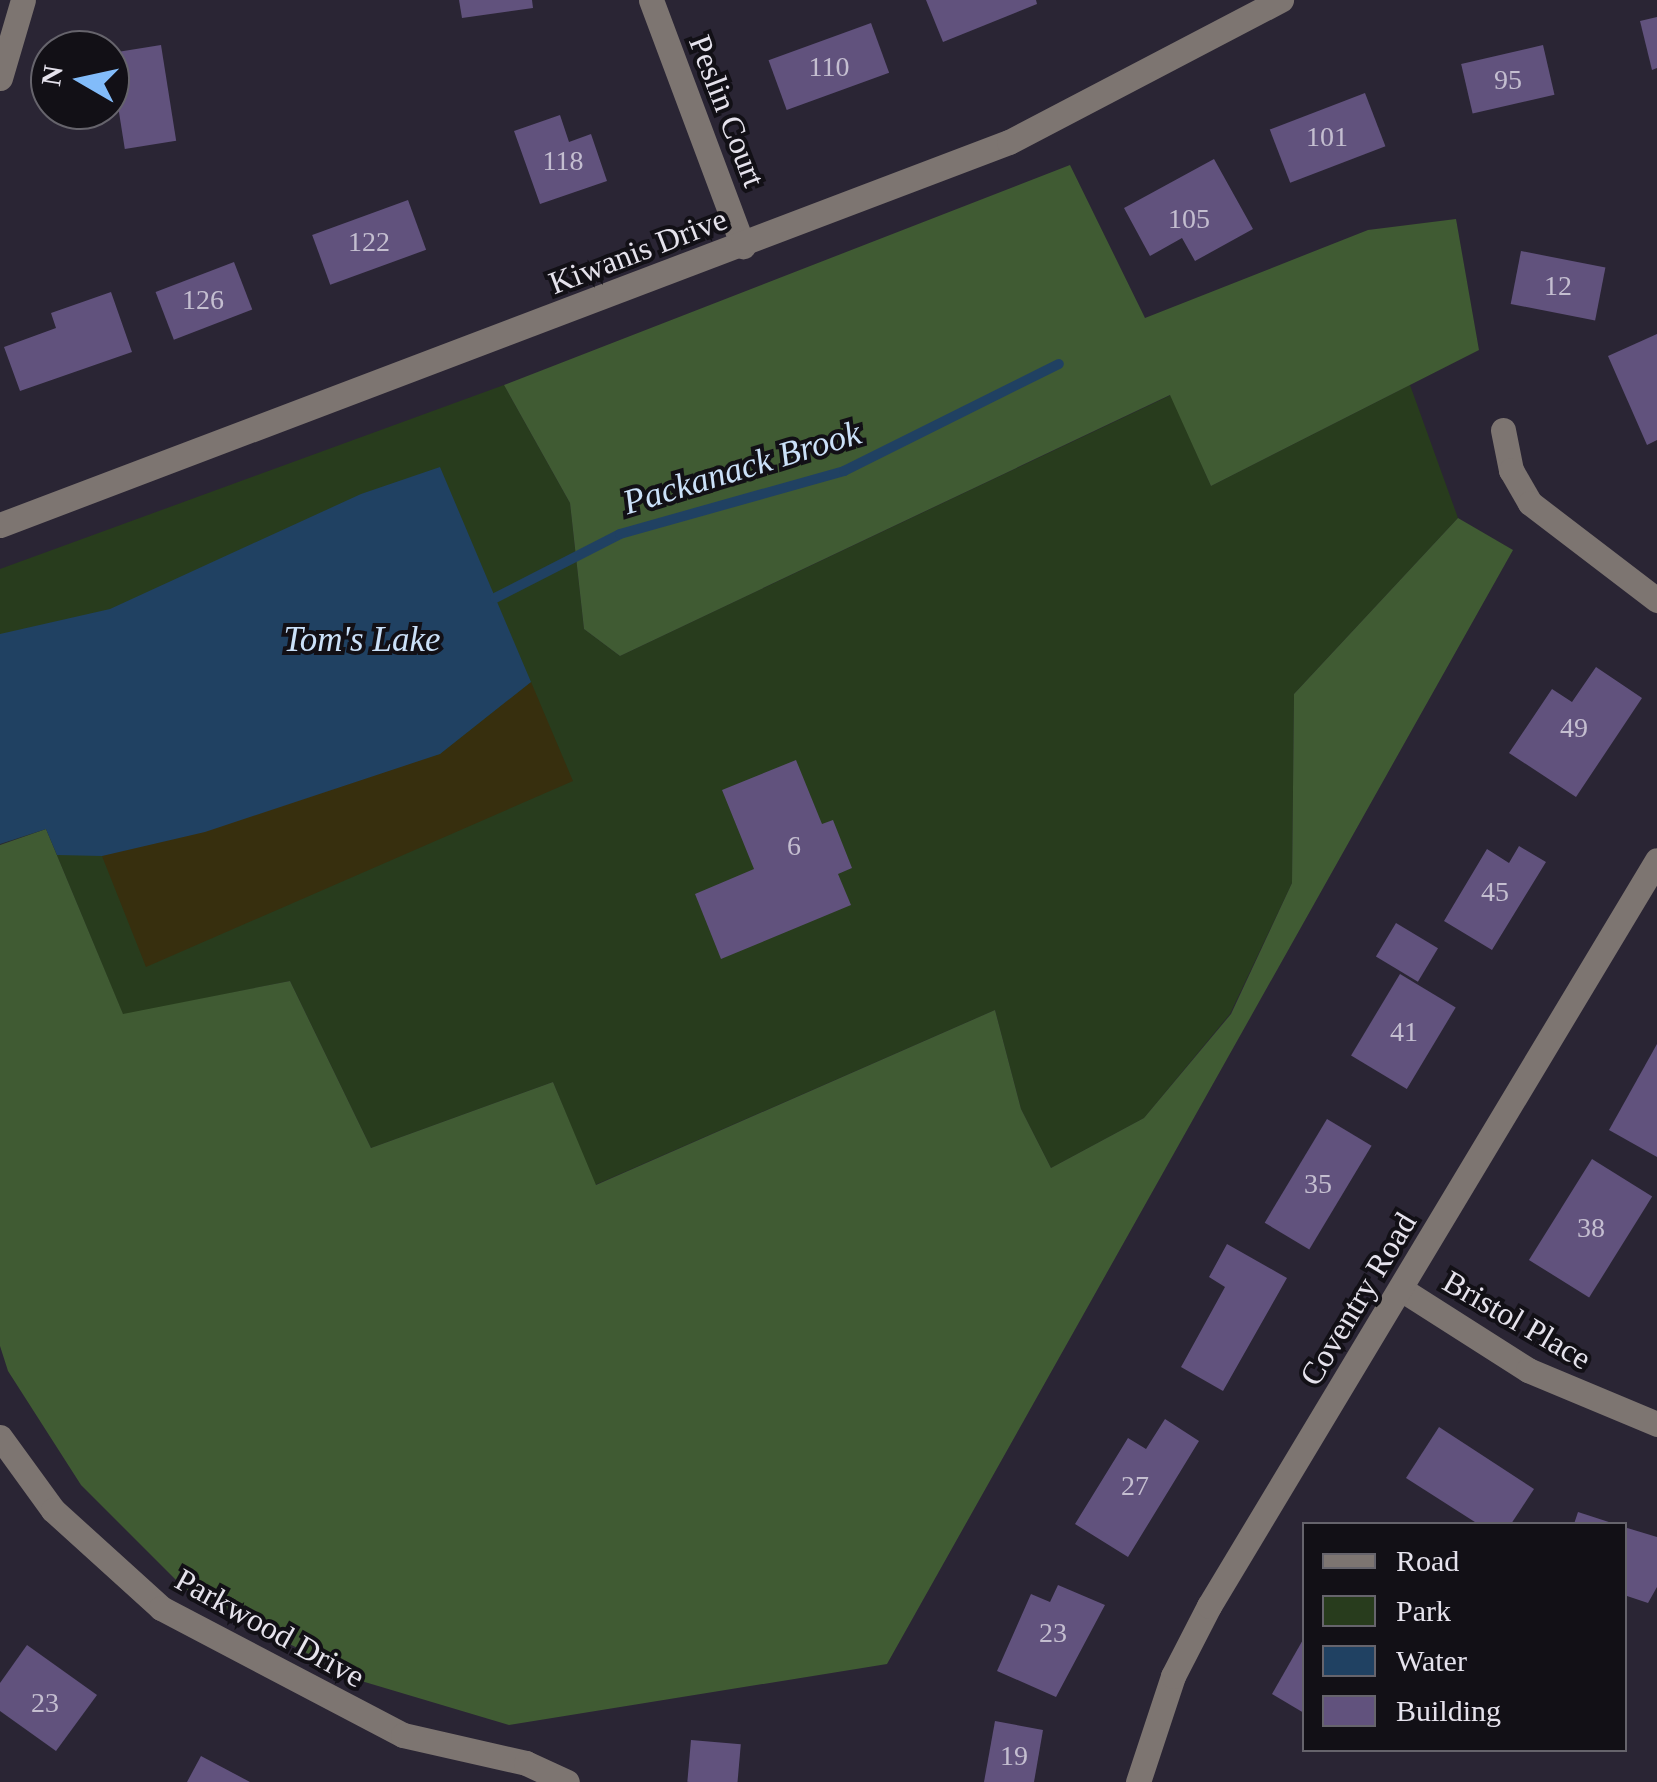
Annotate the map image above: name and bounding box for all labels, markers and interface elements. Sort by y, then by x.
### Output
north arrow [30,30,130,130]
street label: Peslin Court [681,30,773,192]
house number: 110 [809,50,849,84]
text: N [35,63,69,88]
house number: 95 [1494,63,1522,97]
house number: 101 [1306,120,1348,154]
house number: 118 [543,144,583,178]
street label: Kiwanis Drive [544,199,732,303]
house number: 105 [1168,202,1210,236]
house number: 122 [348,225,390,259]
house number: 12 [1544,269,1572,303]
house number: 126 [182,283,224,317]
water label: Packanack Brook [618,412,866,524]
water label: Tom's Lake [284,619,440,661]
house number: 49 [1560,711,1588,745]
house number: 6 [787,829,801,863]
house number: 45 [1481,875,1509,909]
house number: 41 [1390,1015,1418,1049]
house number: 35 [1304,1167,1332,1201]
street label: Coventry Road [1291,1206,1425,1392]
house number: 38 [1577,1211,1605,1245]
street label: Bristol Place [1436,1262,1598,1378]
house number: 27 [1121,1469,1149,1503]
legend [1302,1522,1627,1752]
text: Road [1396,1544,1459,1577]
street label: Parkwood Drive [169,1560,371,1696]
text: Park [1396,1594,1451,1627]
house number: 23 [1039,1616,1067,1650]
text: Water [1396,1644,1467,1677]
house number: 23 [31,1686,59,1720]
text: Building [1396,1694,1501,1727]
house number: 19 [1000,1739,1028,1773]

